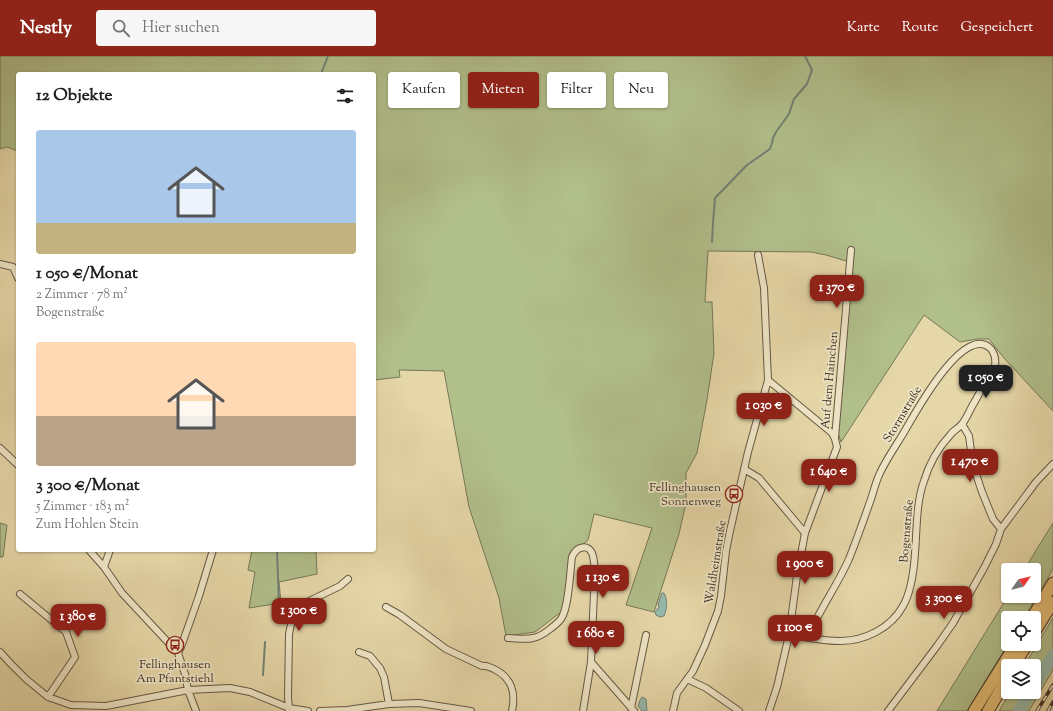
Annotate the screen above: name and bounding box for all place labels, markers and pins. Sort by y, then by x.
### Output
pin: 1 370 € [800,275,874,309]
pin: 1 050 € [949,365,1023,399]
pin: 1 030 € [727,393,801,427]
pin: 1 470 € [933,449,1007,483]
pin: 1 640 € [792,459,866,493]
place label: Fellinghausen Sonnenweg [649,479,721,511]
bus stop icon: Fellinghausen Sonnenweg [724,484,744,504]
pin: 1 900 € [768,551,842,585]
pin: 1 130 € [566,565,640,599]
pin: 3 300 € [907,586,981,620]
pin: 1 300 € [262,598,336,632]
pin: 1 380 € [41,604,115,638]
pin: 1 100 € [758,615,832,649]
pin: 1 680 € [559,621,633,655]
bus stop icon: Fellinghausen Am Pfantstiehl [165,635,185,655]
place label: Fellinghausen Am Pfantstiehl [136,656,214,688]

